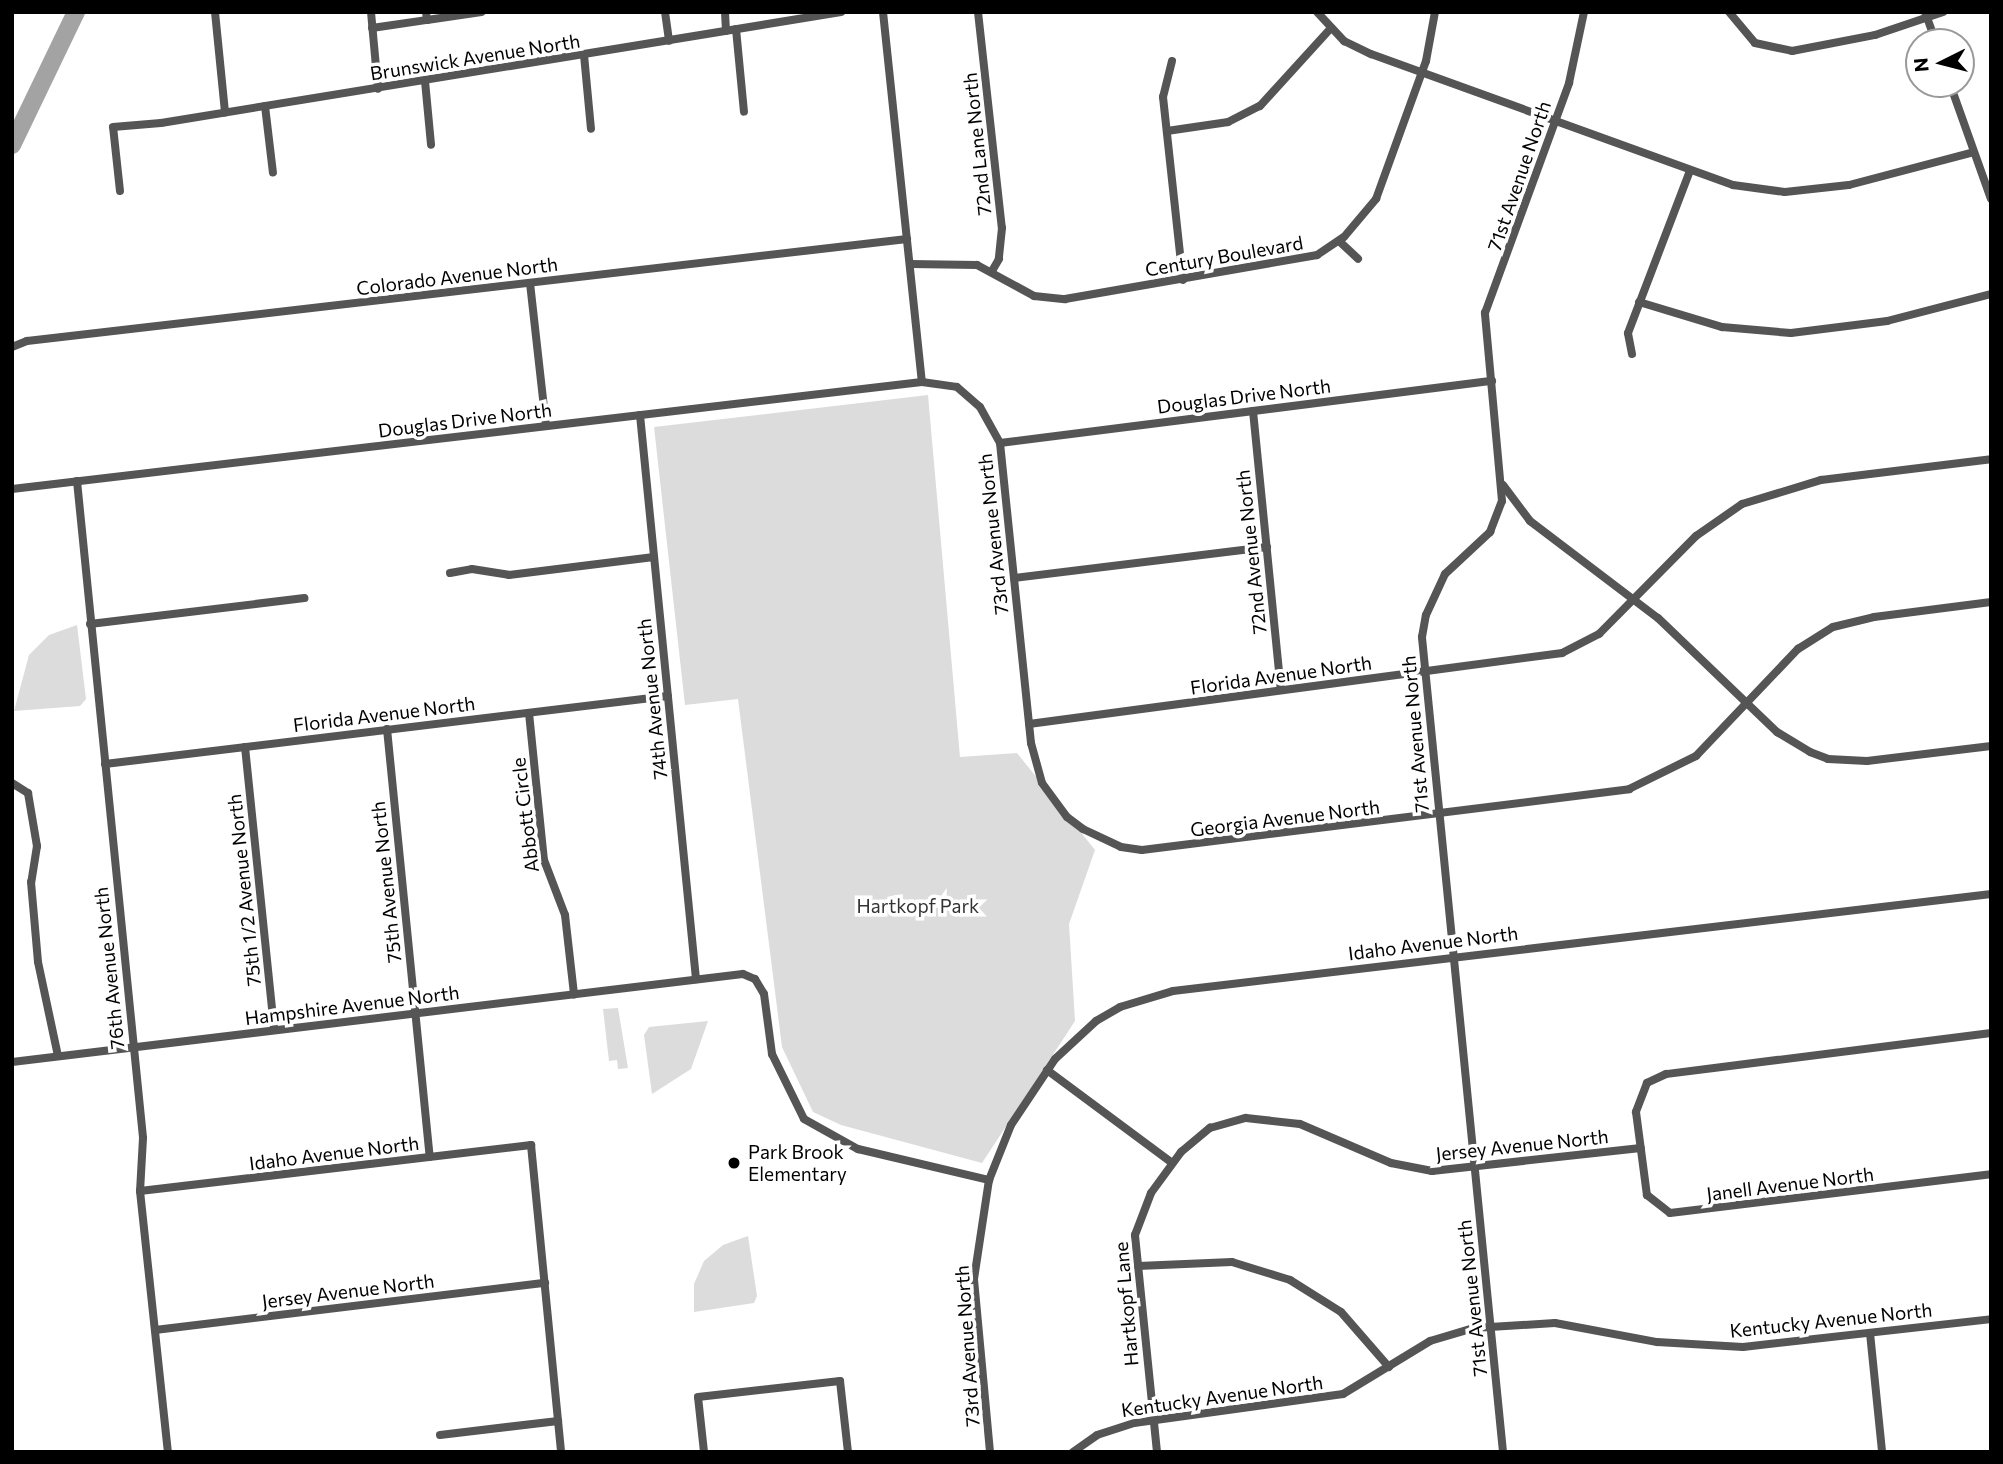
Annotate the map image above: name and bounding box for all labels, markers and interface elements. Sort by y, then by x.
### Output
north arrow [1905,28,1975,98]
street label: Brunswick Avenue North [368,29,582,85]
text: N [1908,57,1933,73]
street label: 72nd Lane North [958,72,996,216]
street label: 71st Avenue North [1483,98,1555,254]
street label: Century Boulevard [1143,231,1305,281]
street label: Colorado Avenue North [355,252,559,300]
street label: Douglas Drive North [1156,374,1332,418]
street label: Douglas Drive North [377,398,553,442]
street label: 73rd Avenue North [973,452,1013,616]
street label: 72nd Avenue North [1231,469,1271,635]
street label: 74th Avenue North [632,617,672,781]
street label: Florida Avenue North [1189,651,1373,699]
street label: 71st Avenue North [1397,655,1433,813]
street label: Florida Avenue North [292,692,476,736]
street label: Abbott Circle [507,756,543,874]
street label: 75th 1/2 Avenue North [223,793,265,987]
street label: Georgia Avenue North [1189,795,1381,841]
street label: 75th Avenue North [366,800,406,964]
street label: 76th Avenue North [89,886,129,1050]
park label: Hartkopf Park [857,895,979,917]
street label: Idaho Avenue North [1347,921,1519,965]
street label: Hampshire Avenue North [243,981,461,1029]
street label: Jersey Avenue North [1434,1125,1610,1165]
street label: Idaho Avenue North [248,1131,420,1175]
place label: Park Brook Elementary [748,1141,847,1185]
marker: Park Brook Elementary [726,1155,742,1171]
street label: Janell Avenue North [1705,1162,1875,1206]
street label: 71st Avenue North [1452,1219,1492,1377]
street label: Hartkopf Lane [1109,1241,1143,1367]
street label: 73rd Avenue North [950,1265,984,1427]
street label: Jersey Avenue North [260,1269,436,1313]
street label: Kentucky Avenue North [1729,1298,1933,1342]
street label: Kentucky Avenue North [1120,1371,1324,1421]

